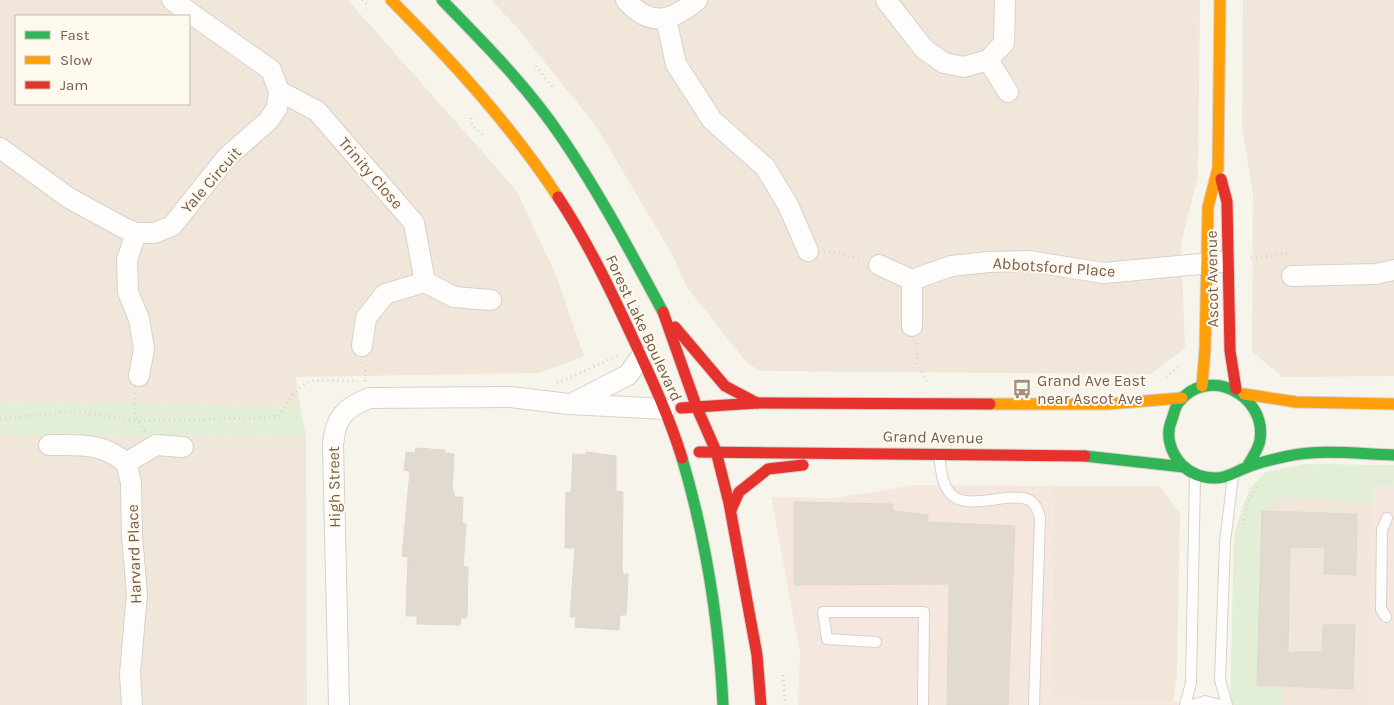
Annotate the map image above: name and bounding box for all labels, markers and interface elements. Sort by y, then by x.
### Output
legend [15,15,190,105]
text: Fast [60,26,90,44]
text: Slow [60,51,92,69]
text: Jam [60,76,88,94]
street label: Trinity Close [335,133,407,213]
street label: Yale Circuit [177,143,245,217]
street label: Ascot Avenue [1202,230,1222,328]
street label: Forest Lake Boulevard [602,252,686,404]
street label: Abbotsford Place [992,253,1116,281]
place label: Grand Ave East near Ascot Ave [1037,371,1146,408]
bus stop icon: Grand Ave East near Ascot Ave [1011,378,1033,400]
street label: Grand Avenue [883,427,983,447]
street label: High Street [324,446,344,528]
street label: Harvard Place [123,504,145,604]

